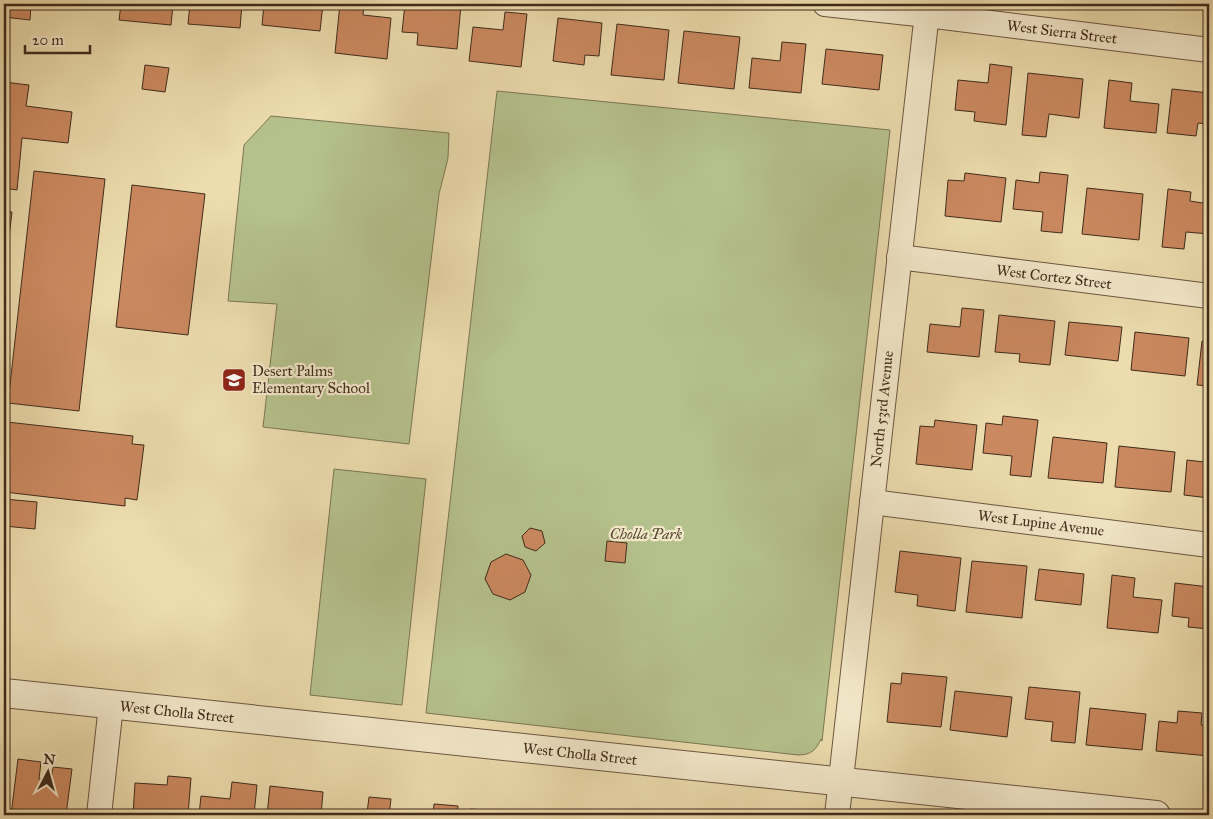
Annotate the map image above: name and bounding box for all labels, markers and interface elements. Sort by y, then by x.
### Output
street label: West Sierra Street [1006,16,1119,48]
scale bar [25,22,90,54]
text: 20 m [32,31,64,49]
street label: West Cortez Street [995,261,1114,293]
street label: North 53rd Avenue [867,350,897,468]
place label: Desert Palms Elementary School [252,362,371,397]
school or university icon: Desert Palms Elementary School [221,367,247,393]
street label: West Lupine Avenue [977,506,1105,540]
park label: Cholla Park [610,525,683,543]
street label: West Cholla Street [119,697,236,727]
street label: West Cholla Street [522,739,639,769]
north arrow [22,746,72,796]
text: N [43,750,56,769]

